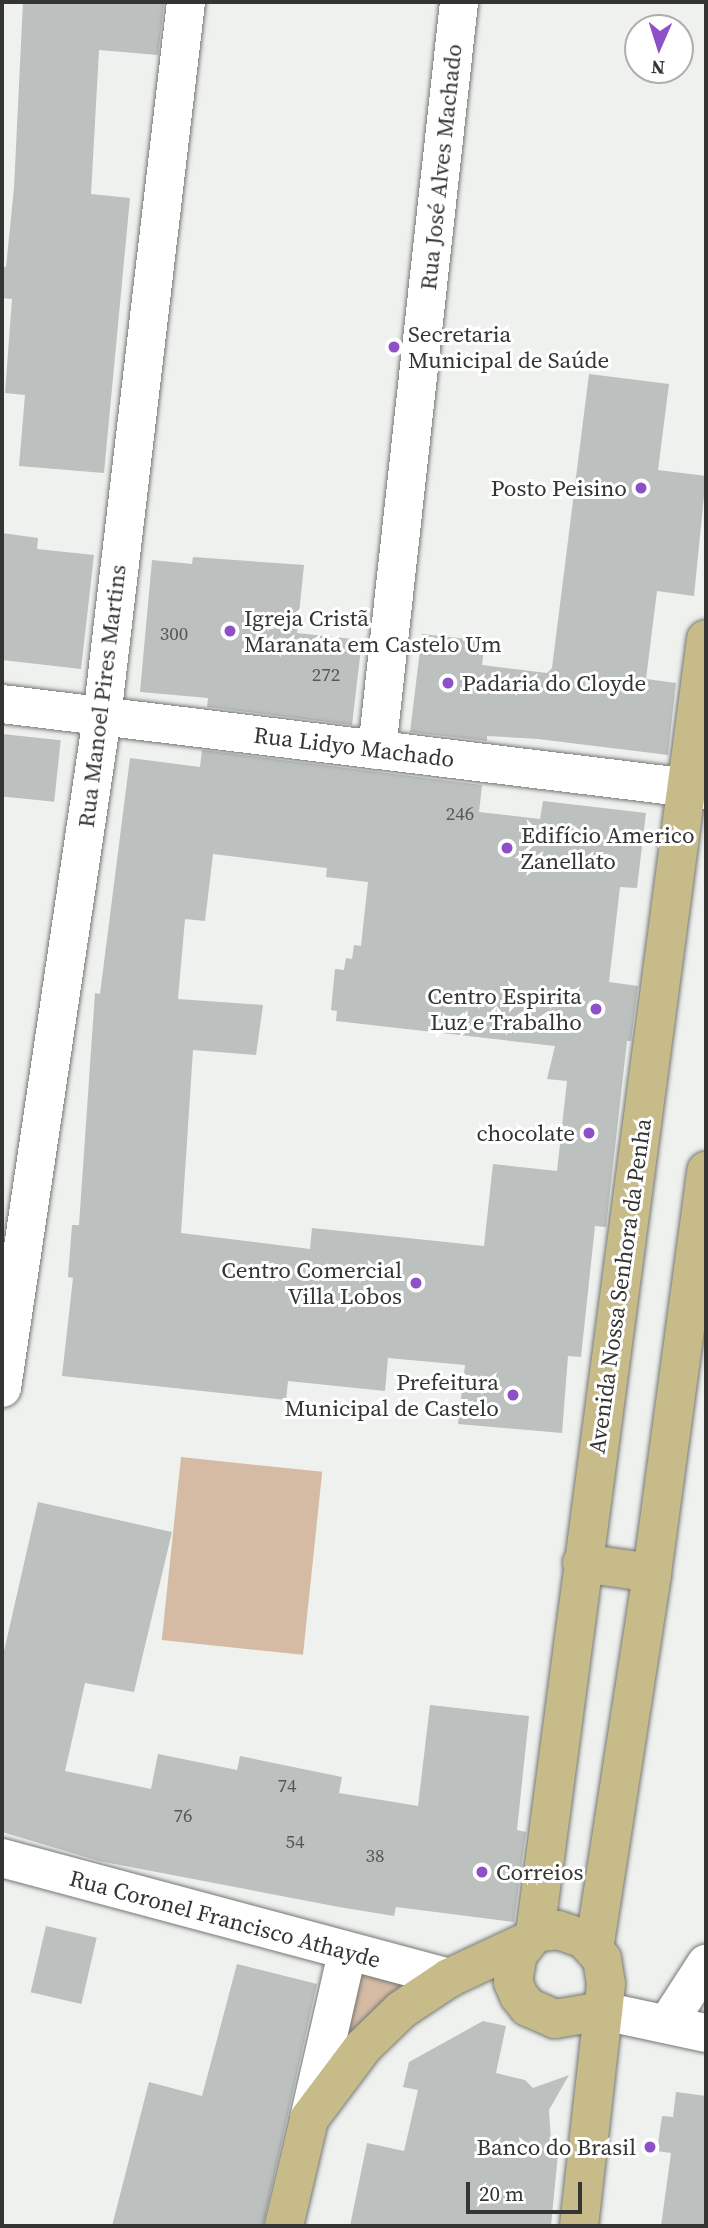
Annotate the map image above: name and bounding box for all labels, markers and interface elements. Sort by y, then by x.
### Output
north arrow [624,14,694,84]
street label: Rua José Alves Machado [414,43,468,291]
text: N [650,55,666,81]
place label: Secretaria Municipal de Saúde [408,320,609,374]
marker: Secretaria Municipal de Saúde [386,339,402,355]
place label: Posto Peisino [491,474,627,502]
marker: Posto Peisino [633,480,649,496]
street label: Rua Manoel Pires Martins [72,563,132,829]
place label: Igreja Cristã Maranata em Castelo Um [244,604,502,658]
house number: 300 [160,623,188,645]
marker: Igreja Cristã Maranata em Castelo Um [222,623,238,639]
house number: 272 [312,664,340,686]
place label: Padaria do Cloyde [462,669,646,697]
marker: Padaria do Cloyde [440,675,456,691]
street label: Rua Lidyo Machado [252,721,456,773]
house number: 246 [446,803,474,825]
place label: Edifício Americo Zanellato [521,821,695,875]
marker: Edifício Americo Zanellato [499,840,515,856]
place label: Centro Espirita Luz e Trabalho [427,982,582,1036]
marker: Centro Espirita Luz e Trabalho [588,1001,604,1017]
street label: Avenida Nossa Senhora da Penha [583,1117,657,1455]
place label: chocolate [476,1119,575,1147]
marker: chocolate [581,1125,597,1141]
place label: Centro Comercial Villa Lobos [221,1256,402,1310]
marker: Centro Comercial Villa Lobos [408,1275,424,1291]
place label: Prefeitura Municipal de Castelo [285,1368,499,1422]
marker: Prefeitura Municipal de Castelo [505,1387,521,1403]
house number: 74 [278,1775,296,1797]
house number: 76 [174,1805,192,1827]
house number: 54 [286,1831,304,1853]
house number: 38 [366,1845,384,1867]
place label: Correios [496,1858,584,1886]
street label: Rua Coronel Francisco Athayde [66,1864,384,1974]
marker: Correios [474,1864,490,1880]
place label: Banco do Brasil [476,2133,636,2161]
marker: Banco do Brasil [642,2139,658,2155]
scale bar [470,2168,586,2212]
text: 20 m [479,2179,524,2208]

